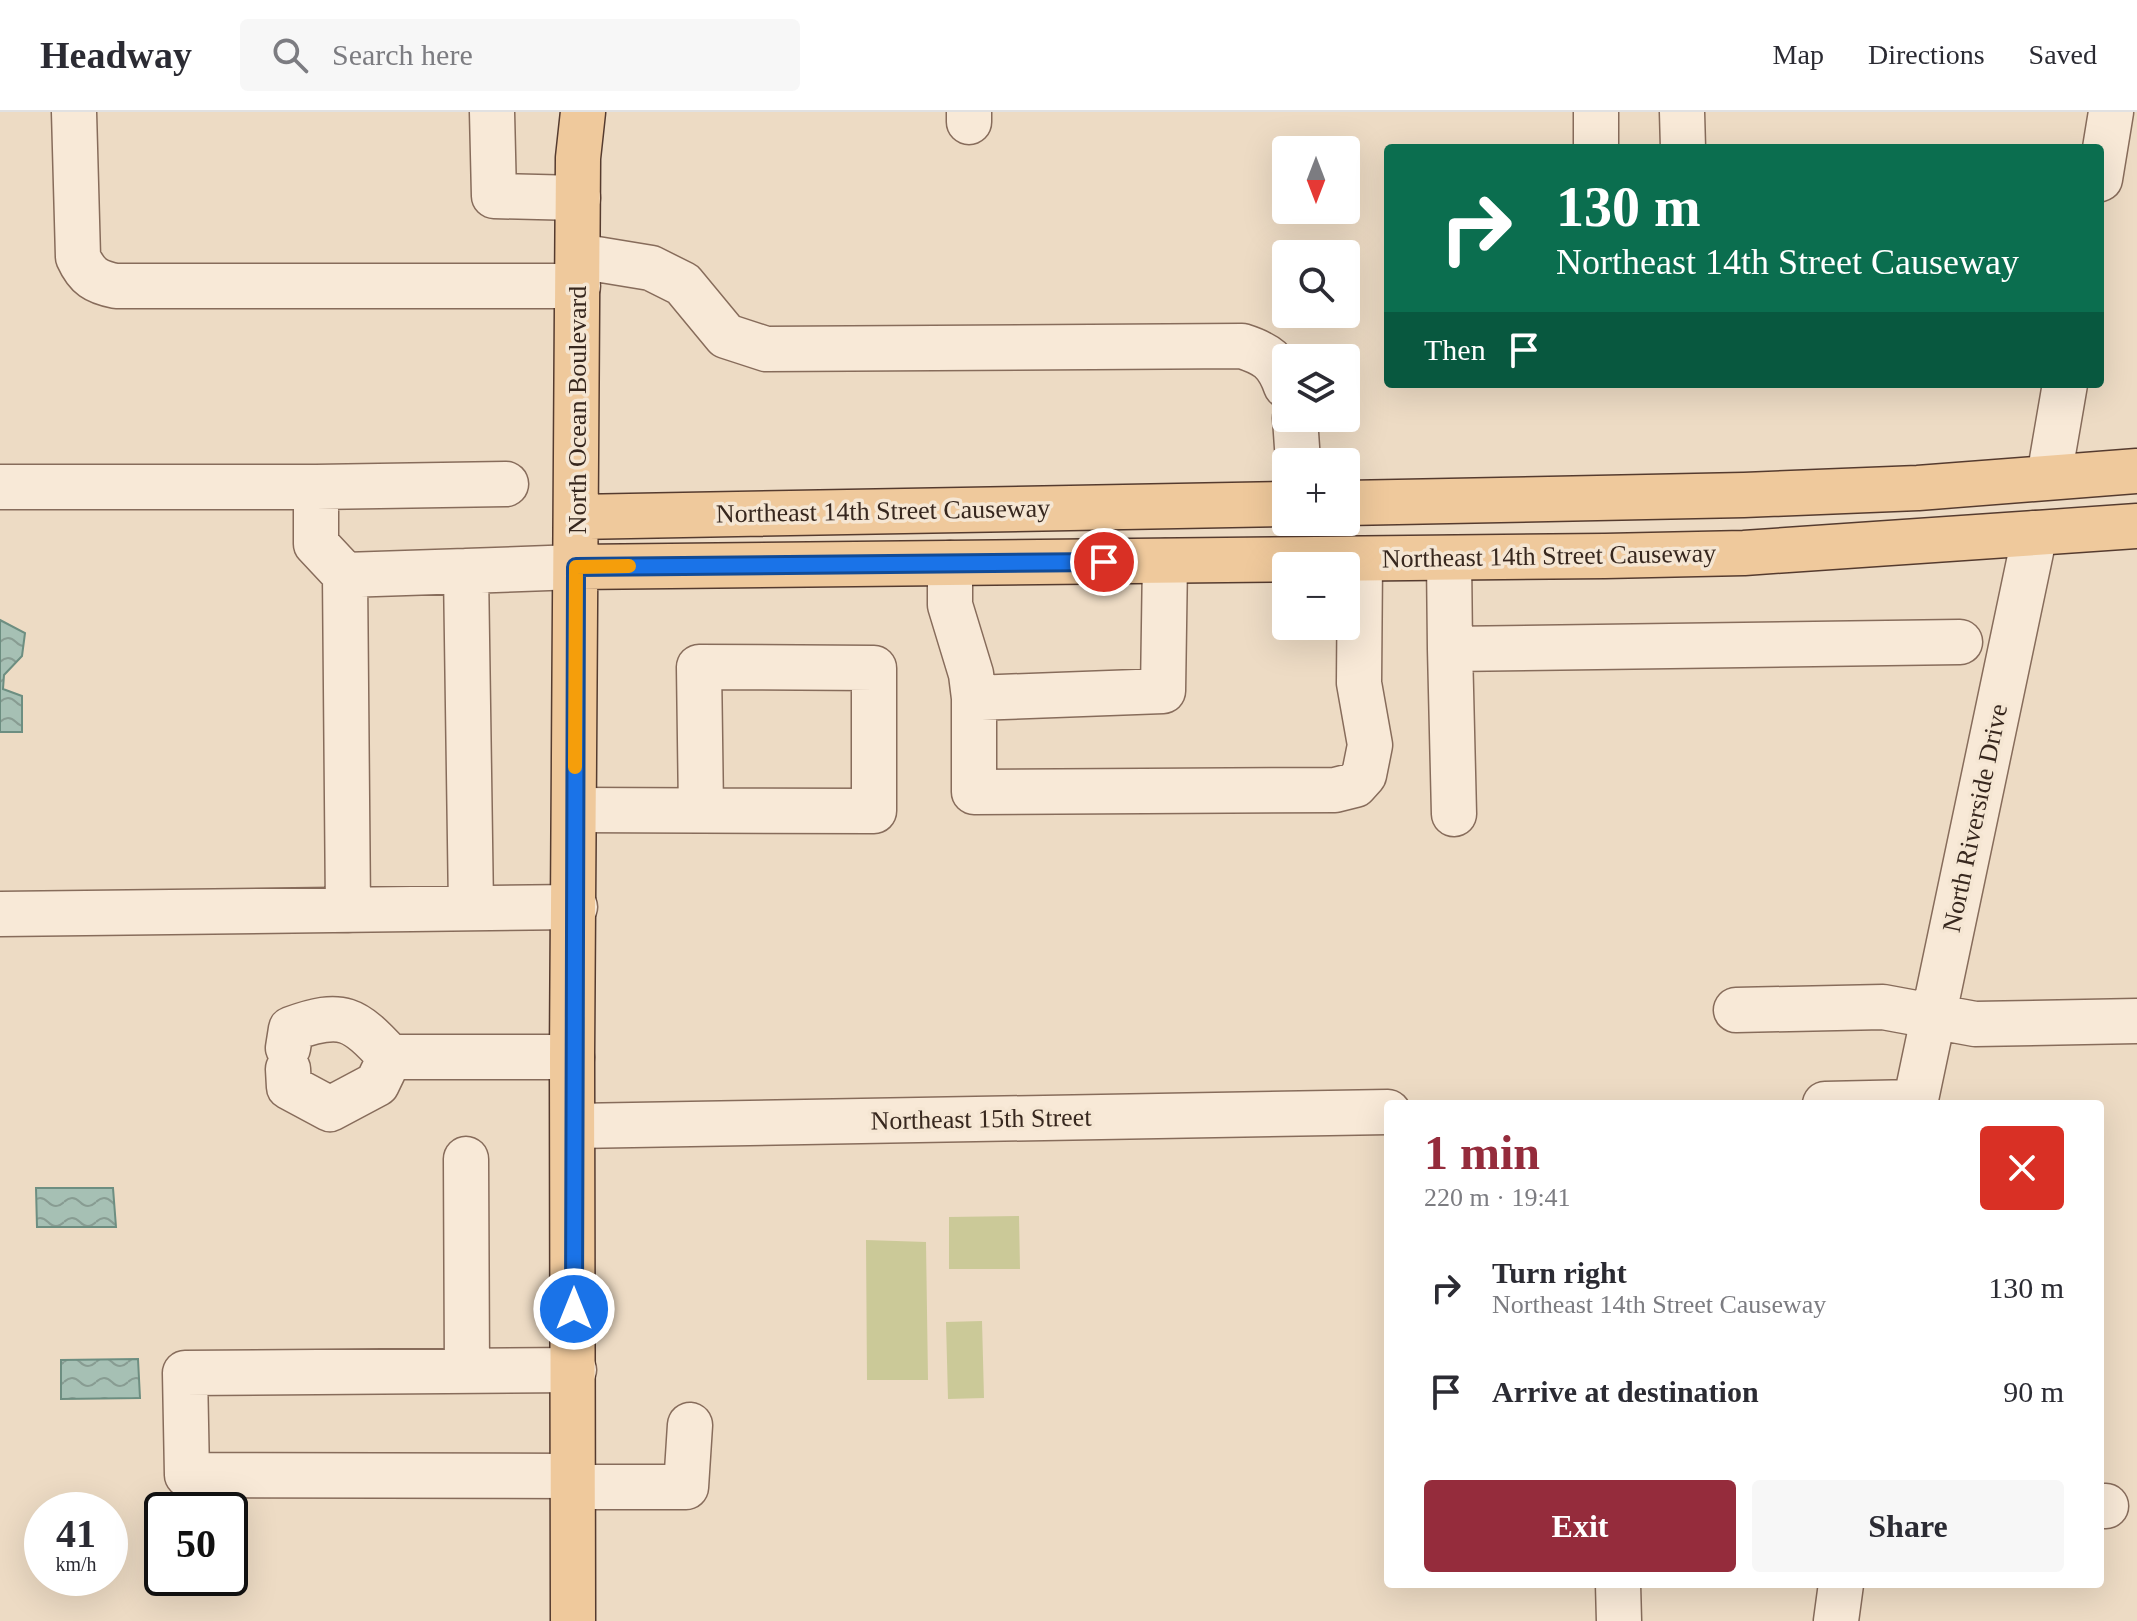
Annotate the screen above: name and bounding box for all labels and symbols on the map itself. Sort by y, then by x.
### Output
north arrow [1272,136,1360,224]
street label: North Ocean Boulevard [563,286,592,534]
street label: Northeast 14th Street Causeway [716,494,1050,528]
pin [1070,528,1138,596]
street label: Northeast 14th Street Causeway [1382,539,1716,573]
street label: North Riverside Drive [1937,701,2013,935]
street label: Northeast 15th Street [870,1103,1092,1135]
position arrow [532,1267,616,1351]
speed limit sign: 50 [144,1492,248,1596]

